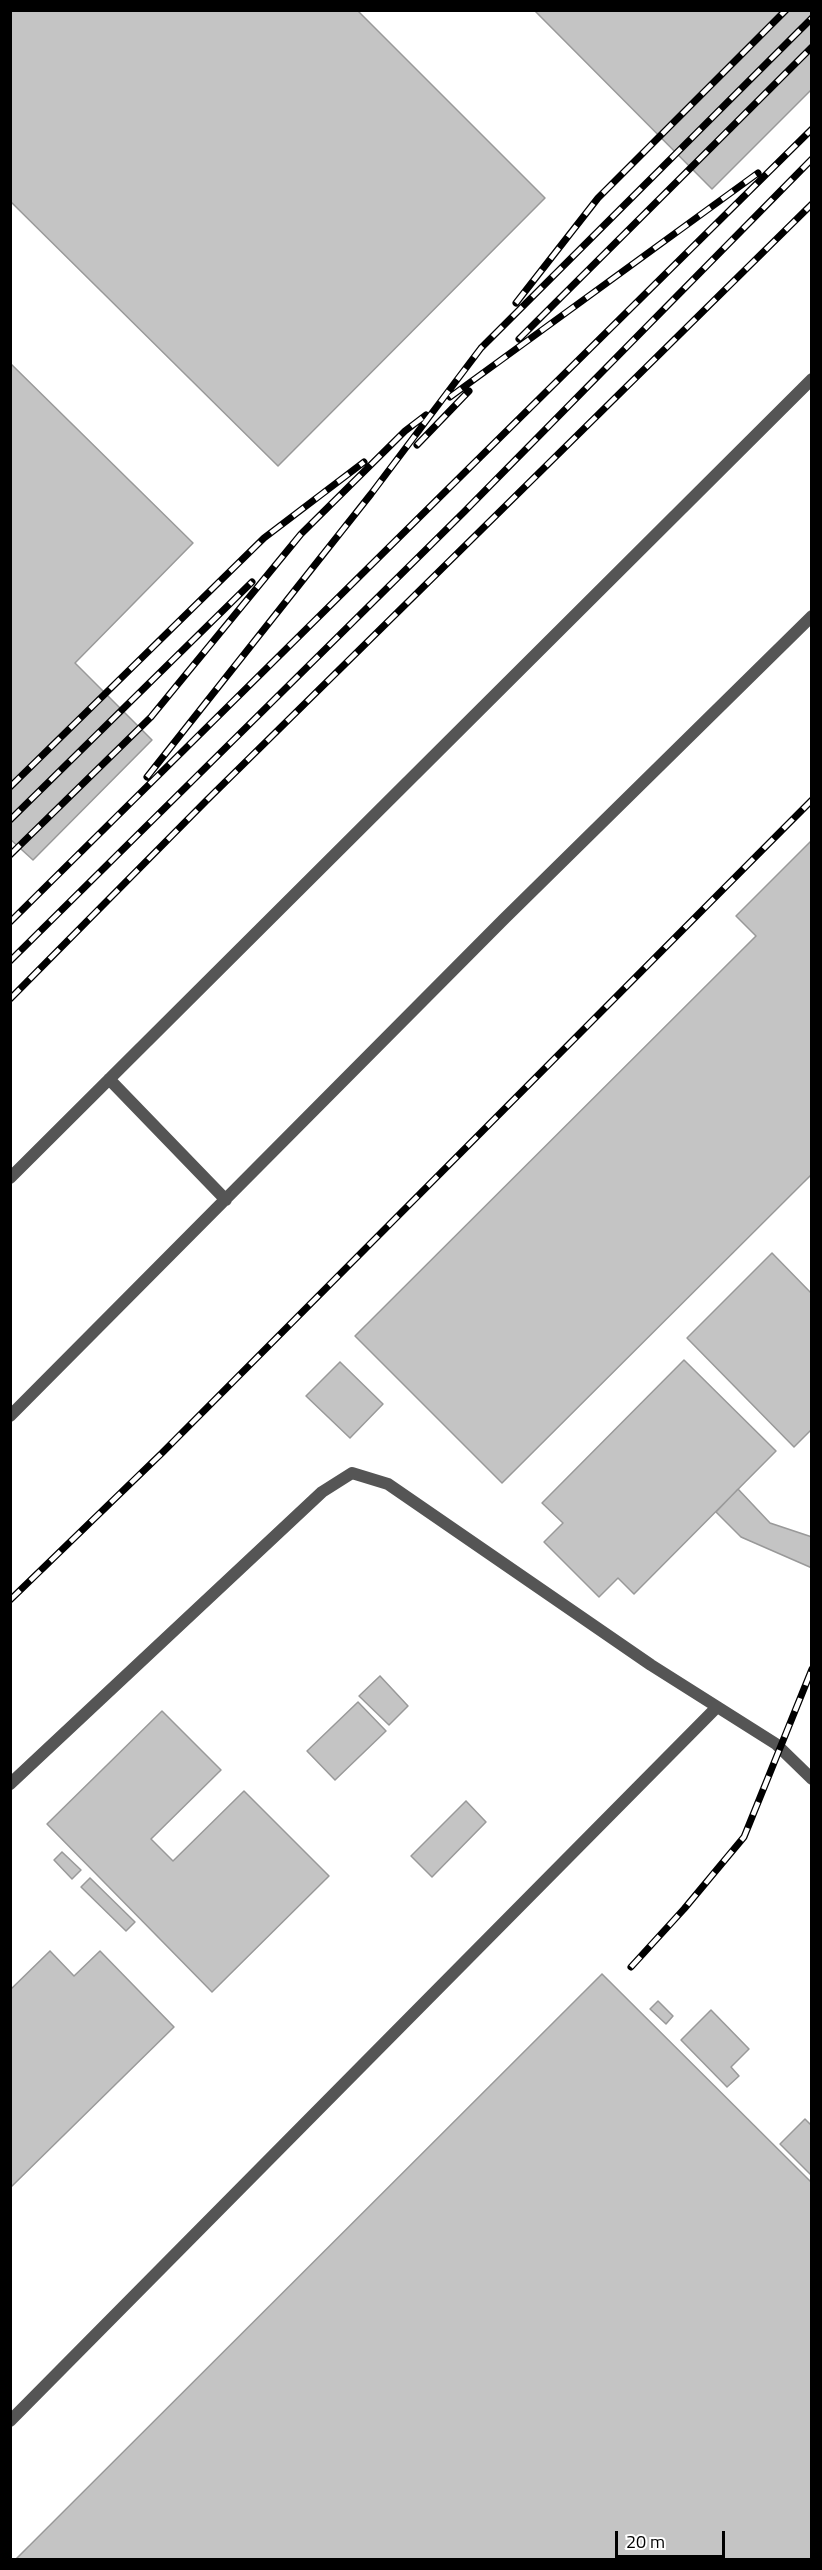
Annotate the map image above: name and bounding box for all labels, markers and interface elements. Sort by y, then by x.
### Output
scale bar [618,2519,728,2557]
text: 20 m [626,2528,665,2555]

